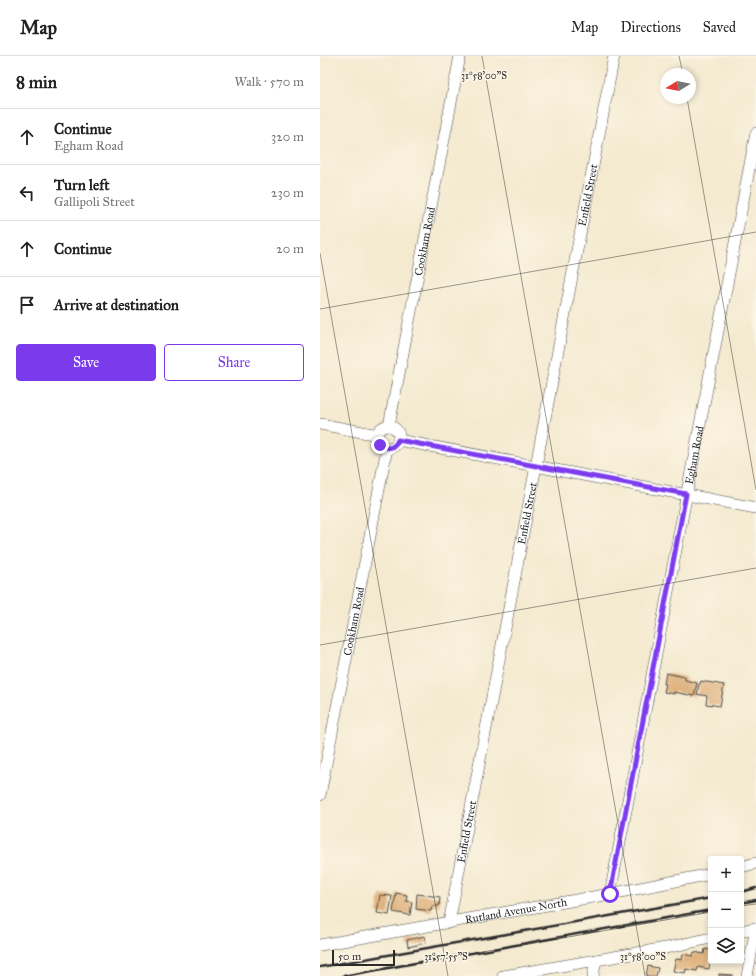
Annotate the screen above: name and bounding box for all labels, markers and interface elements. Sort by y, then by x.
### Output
text: Map [20,16,57,39]
text: Map [571,19,598,36]
text: Directions [620,19,681,36]
text: Saved [703,19,736,36]
north arrow [660,68,696,104]
text: 31°58'00"S [461,70,507,82]
text: 8 min [16,72,57,93]
text: Walk · 570 m [235,74,304,90]
text: Continue [54,120,112,138]
icon: ahead [16,126,38,148]
text: 320 m [271,129,304,145]
text: Egham Road [54,138,124,154]
street label: Enfield Street [575,163,600,227]
text: Turn left [54,176,110,194]
icon: left [16,182,38,204]
text: 230 m [271,185,304,201]
text: Gallipoli Street [54,194,135,210]
street label: Cookham Road [411,205,437,277]
icon: ahead [16,238,38,260]
text: Continue [54,240,112,258]
text: 20 m [276,241,304,257]
icon: arrive [16,294,38,316]
text: Arrive at destination [54,296,179,314]
button: Save [16,344,156,381]
button: Share [164,344,304,381]
street label: Egham Road [682,424,706,485]
route end [371,436,389,454]
street label: Enfield Street [515,481,539,546]
street label: Cookham Road [341,585,367,657]
street label: Enfield Street [454,799,479,864]
map controls [708,856,744,964]
button: + [708,856,744,892]
route start [601,885,619,903]
button: − [708,892,744,928]
street label: Rutland Avenue North [464,895,568,926]
button: layers [708,928,744,964]
scale bar [332,948,395,967]
text: 50 m [338,950,361,963]
text: 31°57'55"S [424,951,468,963]
text: 31°58'00"S [620,951,666,963]

